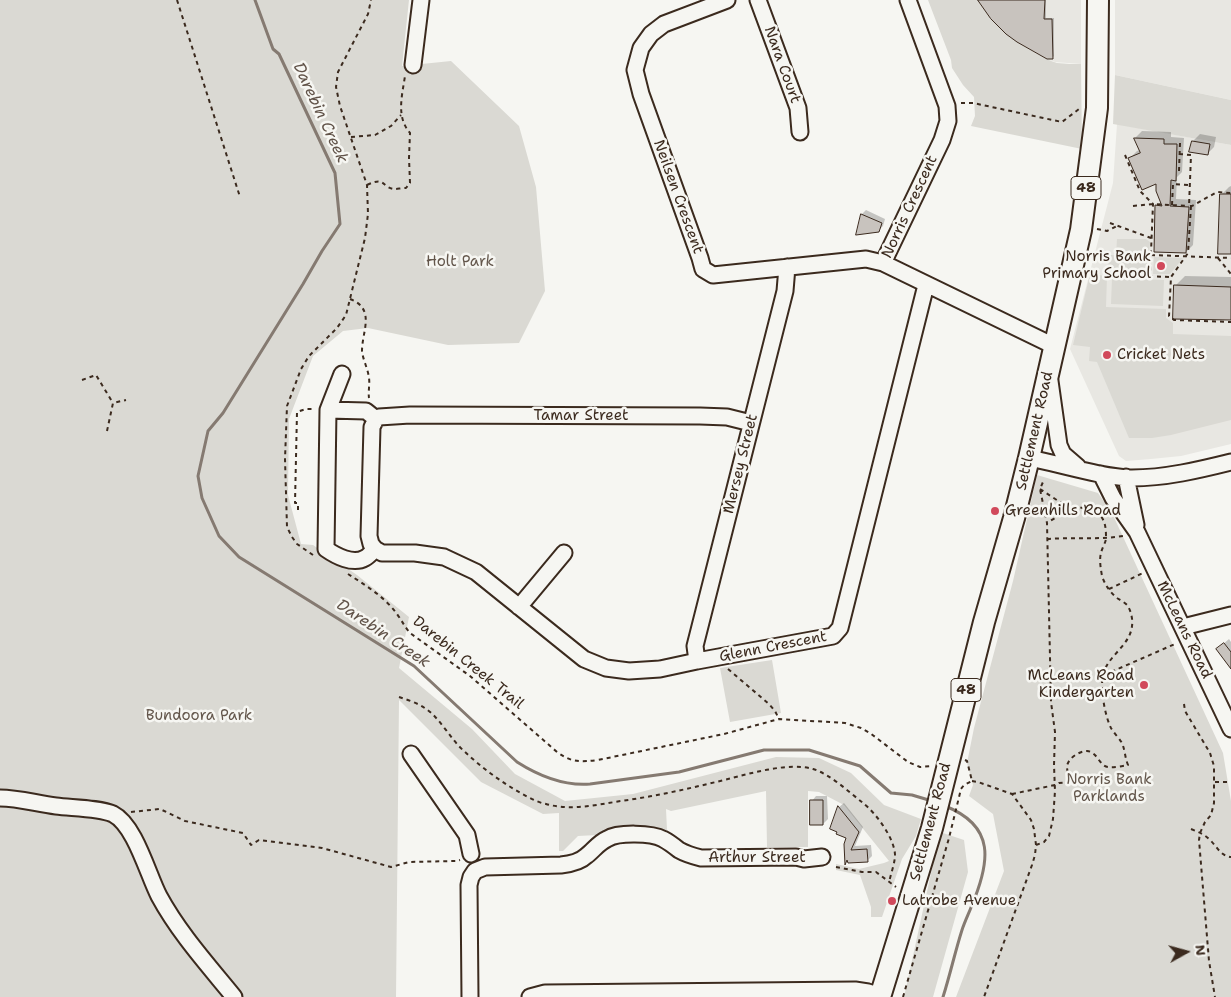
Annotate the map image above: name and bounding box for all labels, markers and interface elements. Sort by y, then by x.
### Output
street label: Nara Court [760,24,804,106]
water label: Darebin Creek [288,60,352,166]
street label: Neilsen Crescent [649,138,707,256]
street label: Norris Crescent [878,153,942,261]
road number: 48 [1071,177,1101,200]
place label: Norris Bank Primary School [1042,248,1151,283]
park label: Holt Park [426,253,494,271]
marker: Norris Bank Primary School [1155,260,1167,272]
place label: Cricket Nets [1117,346,1205,364]
marker: Cricket Nets [1101,349,1113,361]
street label: Settlement Road [1013,370,1057,492]
street label: Tamar Street [533,407,629,425]
street label: Mersey Street [720,412,762,516]
place label: Greenhills Road [1005,502,1121,520]
marker: Greenhills Road [989,505,1001,517]
street label: McLeans Road [1153,578,1215,682]
water label: Darebin Creek [333,596,433,672]
street label: Darebin Creek Trail [409,613,527,713]
street label: Glenn Crescent [718,628,828,666]
place label: McLeans Road Kindergarten [1028,667,1134,702]
road number: 48 [951,678,981,702]
marker: McLeans Road Kindergarten [1138,679,1150,691]
park label: Bundoora Park [146,707,252,725]
street label: Settlement Road [907,761,955,883]
park label: Norris Bank Parklands [1066,771,1152,806]
street label: Arthur Street [708,849,806,867]
place label: Latrobe Avenue [902,892,1016,910]
marker: Latrobe Avenue [886,895,898,907]
north arrow [1161,927,1211,977]
text: N [1191,944,1210,957]

